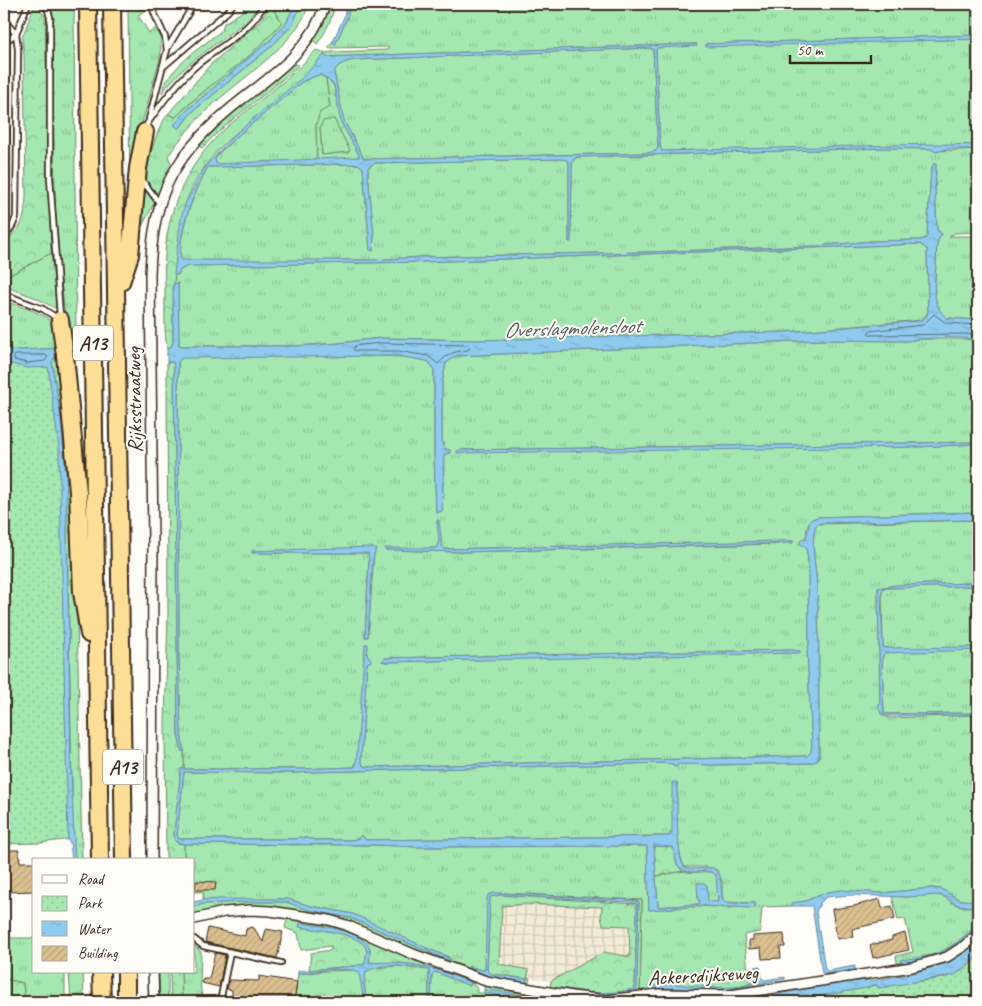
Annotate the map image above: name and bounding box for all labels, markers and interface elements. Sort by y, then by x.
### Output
scale bar [790,32,871,64]
text: 50 m [797,41,824,60]
water label: Overslagmolensloot [503,311,645,344]
road number: A13 [73,326,113,360]
street label: Rijksstraatweg [120,345,148,453]
road number: A13 [103,750,143,784]
legend [32,858,195,974]
text: Road [78,870,105,889]
text: Park [78,894,103,913]
text: Water [78,920,112,939]
text: Building [78,944,118,963]
street label: Ackersdijkseweg [647,959,760,991]

